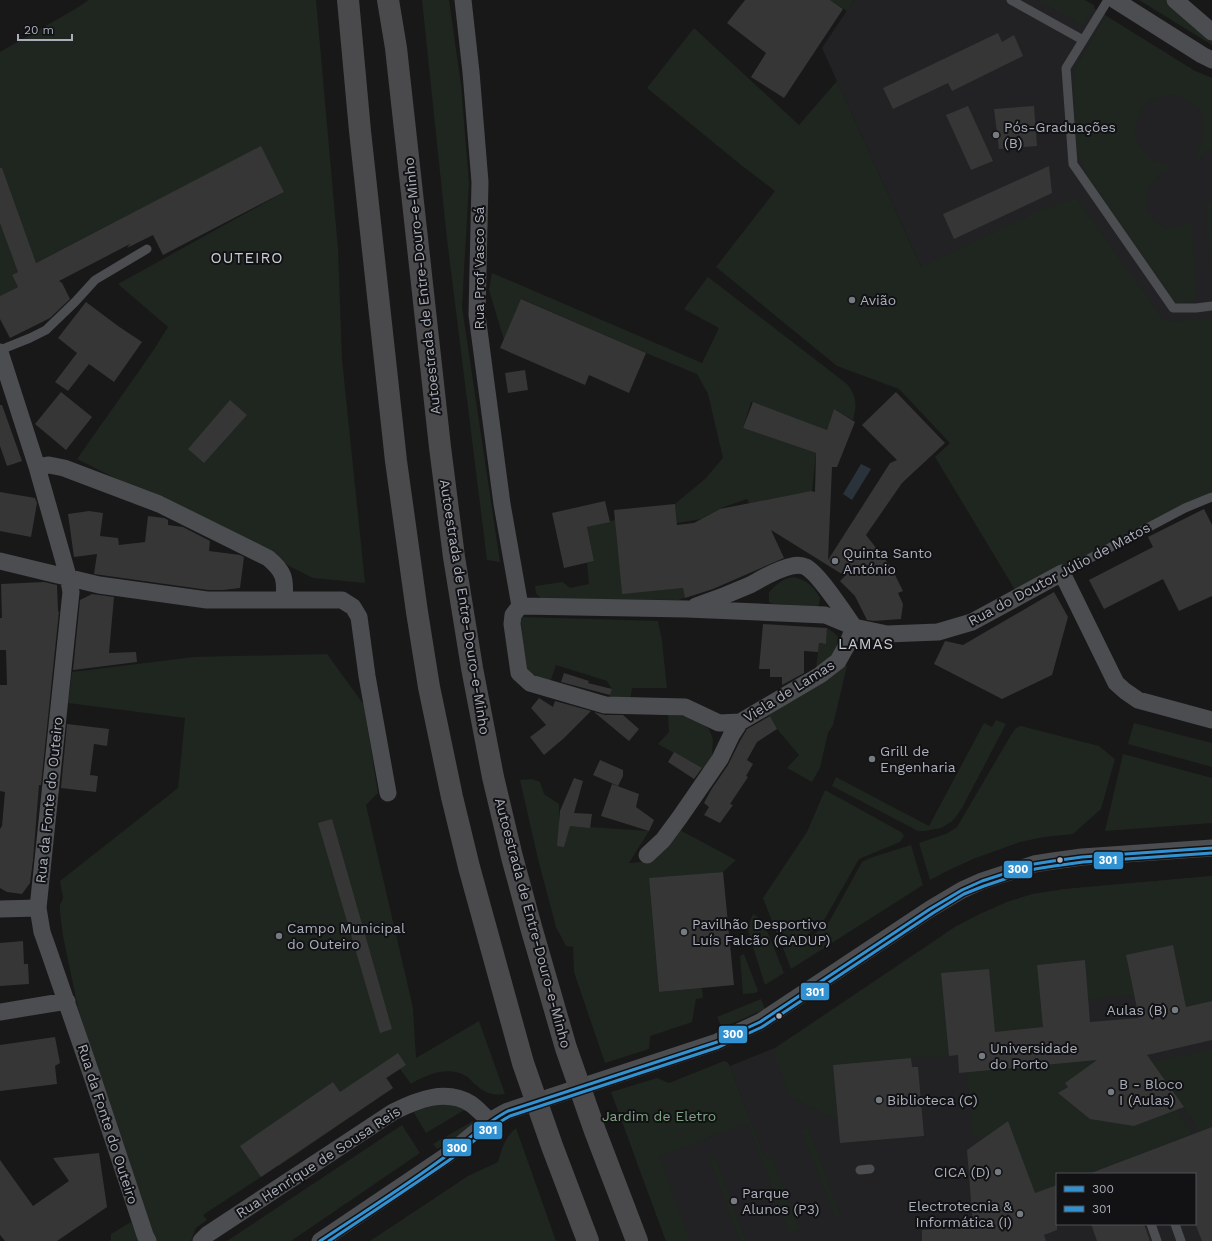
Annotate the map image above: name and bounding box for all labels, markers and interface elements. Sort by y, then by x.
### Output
scale bar [18,16,72,42]
text: 20 m [24,23,54,37]
place label: Pós-Graduações (B) [1004,119,1116,151]
marker: Pós-Graduações (B) [991,130,1001,140]
street label: Autoestrada de Entre-Douro-e-Minho [401,157,443,415]
street label: Rua Prof Vasco Sá [471,206,487,330]
district label: OUTEIRO [210,249,284,267]
place label: Avião [860,292,896,308]
marker: Avião [847,295,857,305]
street label: Autoestrada de Entre-Douro-e-Minho [437,478,493,736]
street label: Rua do Doutor Júlio de Matos [965,519,1153,629]
place label: Quinta Santo António [843,545,932,577]
marker: Quinta Santo António [830,556,840,566]
district label: LAMAS [838,635,894,653]
street label: Viela de Lamas [741,657,837,725]
street label: Rua da Fonte do Outeiro [32,716,66,884]
place label: Grill de Engenharia [880,743,956,775]
marker: Grill de Engenharia [867,754,877,764]
street label: Autoestrada de Entre-Douro-e-Minho [492,796,574,1050]
line badge: 301 [1093,851,1124,870]
text: 301 [1099,854,1117,867]
unlabelled marker [1055,855,1065,865]
line badge: 300 [1003,860,1033,879]
text: 300 [1008,863,1028,876]
place label: Pavilhão Desportivo Luís Falcão (GADUP) [692,916,831,948]
place label: Campo Municipal do Outeiro [287,920,406,952]
marker: Pavilhão Desportivo Luís Falcão (GADUP) [679,927,689,937]
marker: Campo Municipal do Outeiro [274,931,284,941]
line badge: 301 [800,982,830,1001]
text: 301 [806,986,824,999]
place label: Aulas (B) [1107,1002,1167,1018]
marker: Aulas (B) [1170,1005,1180,1015]
unlabelled marker [774,1011,784,1021]
line badge: 300 [718,1025,748,1044]
text: 300 [723,1028,743,1041]
place label: Universidade do Porto [990,1040,1078,1072]
street label: Rua da Fonte do Outeiro [75,1042,141,1206]
marker: Universidade do Porto [977,1051,987,1061]
place label: B - Bloco I (Aulas) [1119,1076,1183,1108]
marker: B - Bloco I (Aulas) [1106,1087,1116,1097]
place label: Biblioteca (C) [887,1092,978,1108]
marker: Biblioteca (C) [874,1095,884,1105]
street label: Rua Henrique de Sousa Reis [233,1103,403,1221]
park label: Jardim de Eletro [602,1108,716,1124]
line badge: 301 [473,1121,503,1140]
text: 301 [479,1124,497,1137]
line badge: 300 [442,1138,472,1157]
text: 300 [447,1142,467,1155]
place label: CICA (D) [934,1164,990,1180]
marker: CICA (D) [993,1167,1003,1177]
legend [1056,1173,1196,1225]
text: 300 [1092,1182,1114,1196]
place label: Parque Alunos (P3) [742,1185,819,1217]
marker: Parque Alunos (P3) [729,1196,739,1206]
place label: Electrotecnia & Informática (I) [908,1198,1012,1230]
text: 301 [1092,1202,1111,1216]
marker: Electrotecnia & Informática (I) [1015,1209,1025,1219]

